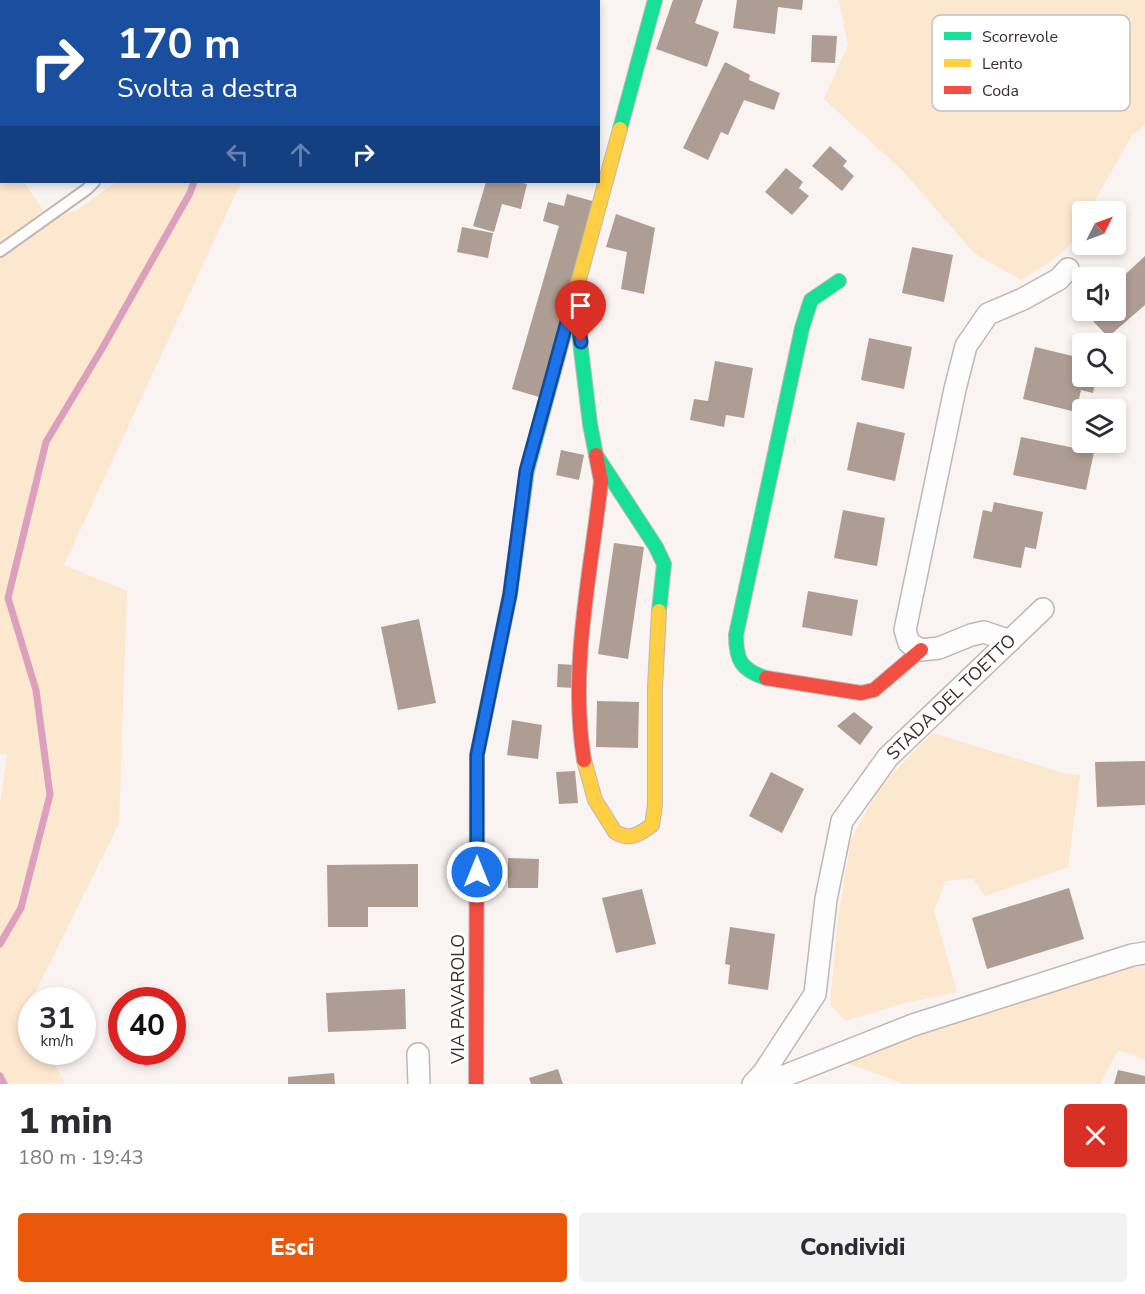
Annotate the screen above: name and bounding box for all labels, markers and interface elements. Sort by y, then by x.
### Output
legend [932,15,1130,111]
text: 170 m [117,16,241,73]
icon: right [18,24,96,102]
text: Scorrevole [982,26,1058,48]
text: Lento [982,53,1023,75]
text: Svolta a destra [117,70,298,107]
text: Coda [982,80,1019,102]
icon: left [221,138,254,171]
icon: ahead [284,138,317,171]
icon: right [347,138,380,171]
north arrow [1072,201,1126,255]
map controls [1072,201,1126,453]
button: sound [1072,267,1126,321]
pin [555,280,606,342]
icon: arrive [564,289,597,322]
button: search [1072,333,1126,387]
button: layers [1072,399,1126,453]
street label: STADA DEL TOETTO [881,629,1021,765]
position arrow [445,840,509,904]
street label: VIA PAVAROLO [446,934,470,1065]
speed limit sign: 40 [108,987,186,1065]
text: 31 [39,998,75,1039]
text: km/h [40,1031,74,1051]
text: 1 min [18,1097,113,1146]
button: close [1064,1104,1127,1167]
text: 180 m · 19:43 [18,1144,144,1171]
button: Esci [18,1213,567,1282]
button: Condividi [579,1213,1127,1282]

